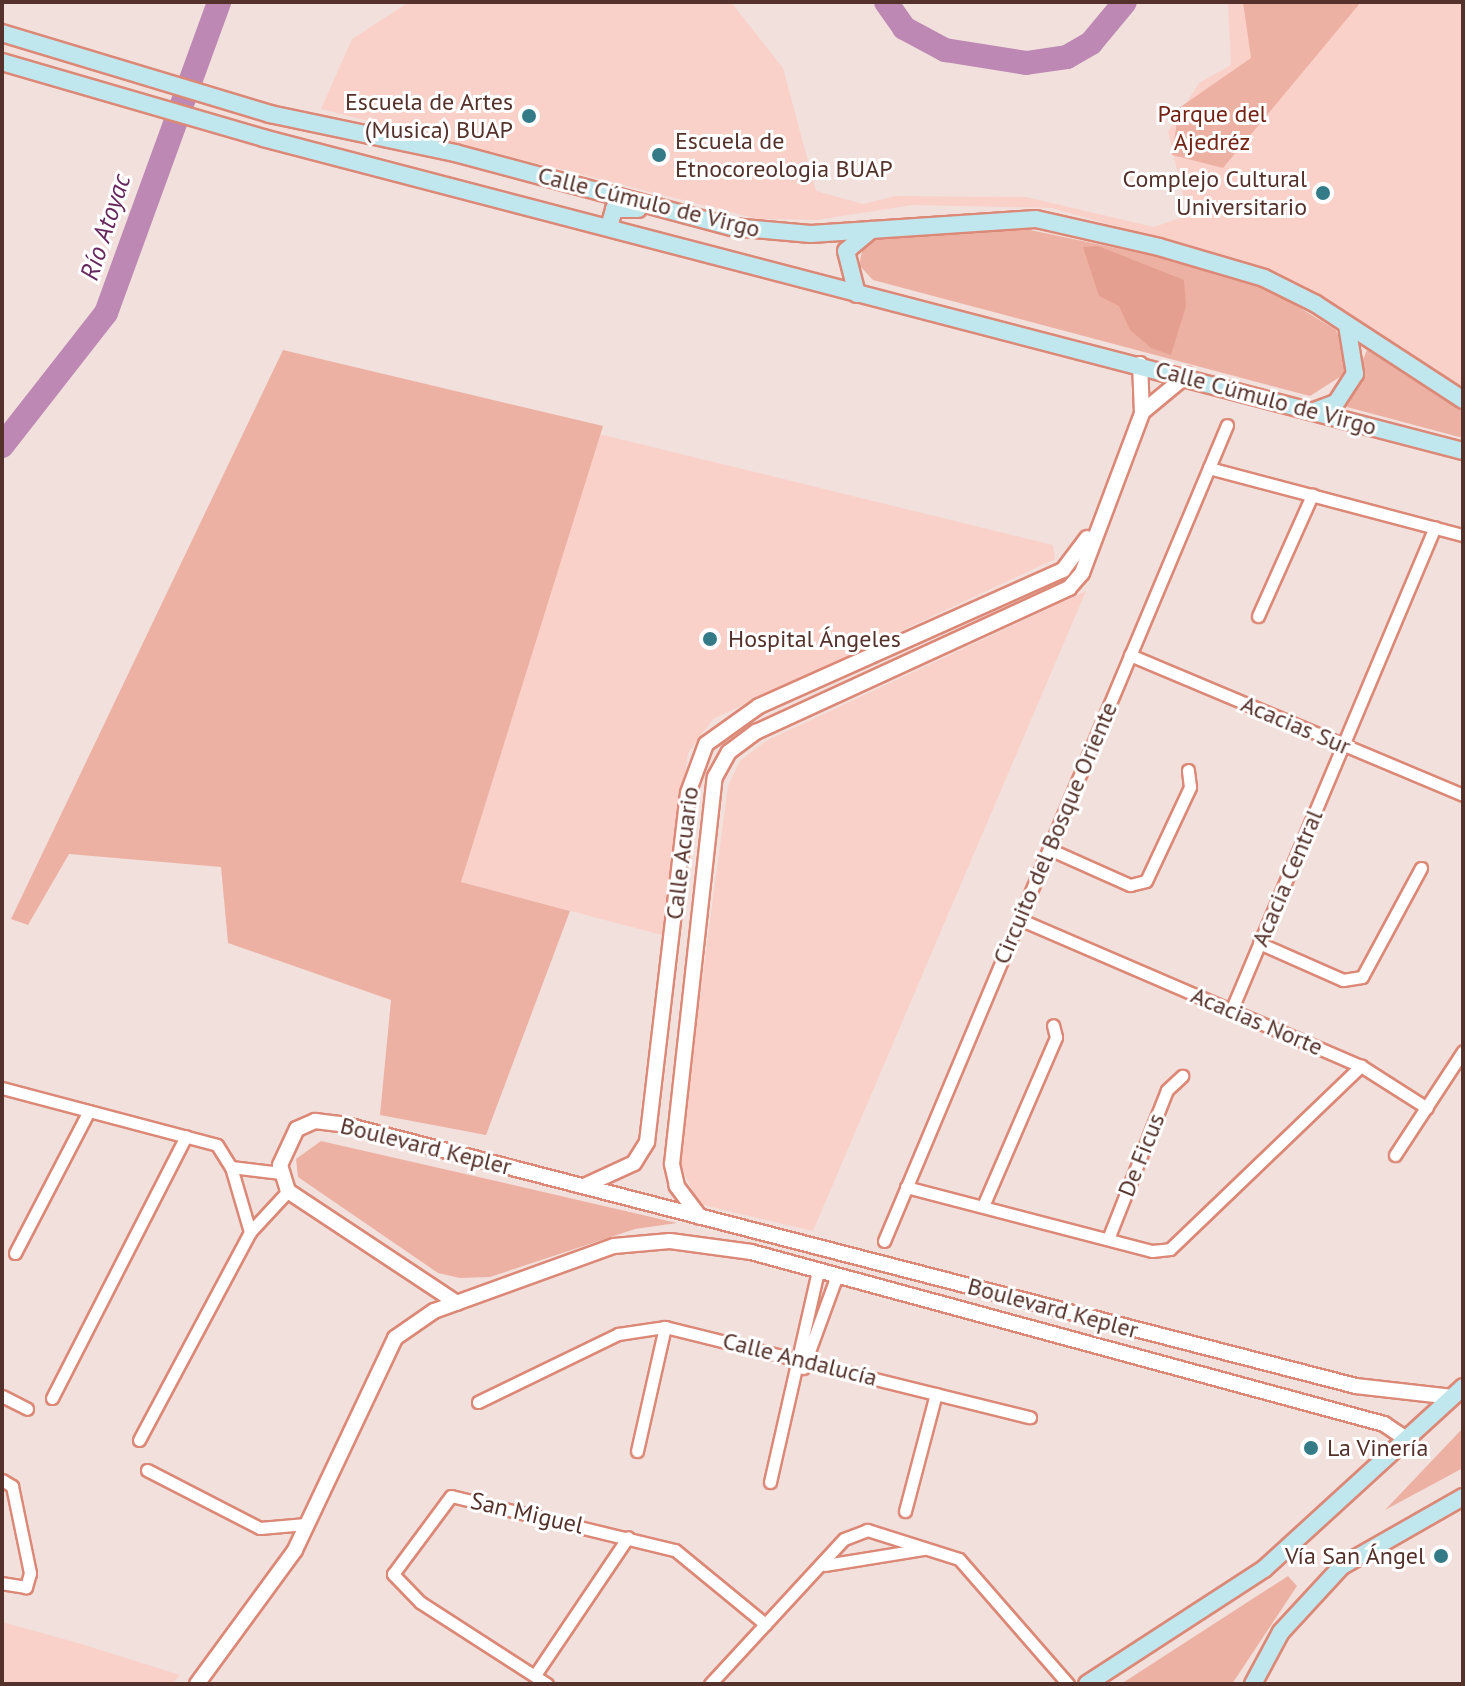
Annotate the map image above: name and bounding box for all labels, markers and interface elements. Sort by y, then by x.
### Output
place label: Escuela de Artes (Musica) BUAP [344,88,513,144]
park label: Parque del Ajedréz [1157,100,1267,156]
marker: Escuela de Artes (Musica) BUAP [520,107,538,125]
place label: Escuela de Etnocoreologia BUAP [675,127,893,183]
marker: Escuela de Etnocoreologia BUAP [650,146,668,164]
street label: Calle Cúmulo de Virgo [535,160,763,244]
place label: Complejo Cultural Universitario [1123,165,1307,221]
water label: Río Atoyac [73,170,137,284]
marker: Complejo Cultural Universitario [1314,184,1332,202]
street label: Calle Cúmulo de Virgo [1152,355,1380,441]
place label: Hospital Ángeles [728,625,902,653]
marker: Hospital Ángeles [699,628,721,650]
street label: Acacias Sur [1237,689,1355,761]
street label: Circuito del Bosque Oriente [987,698,1123,968]
street label: Calle Acuario [660,784,704,922]
street label: Acacia Central [1245,805,1329,951]
street label: Acacias Norte [1187,980,1327,1062]
street label: De Ficus [1111,1109,1171,1201]
street label: Boulevard Kepler [337,1111,515,1181]
street label: Boulevard Kepler [965,1271,1141,1345]
street label: Calle Andalucía [719,1326,881,1392]
place label: La Vinería [1327,1434,1429,1462]
marker: La Vinería [1302,1439,1320,1457]
street label: San Miguel [468,1486,586,1540]
place label: Vía San Ángel [1284,1542,1425,1570]
marker: Vía San Ángel [1432,1547,1450,1565]

